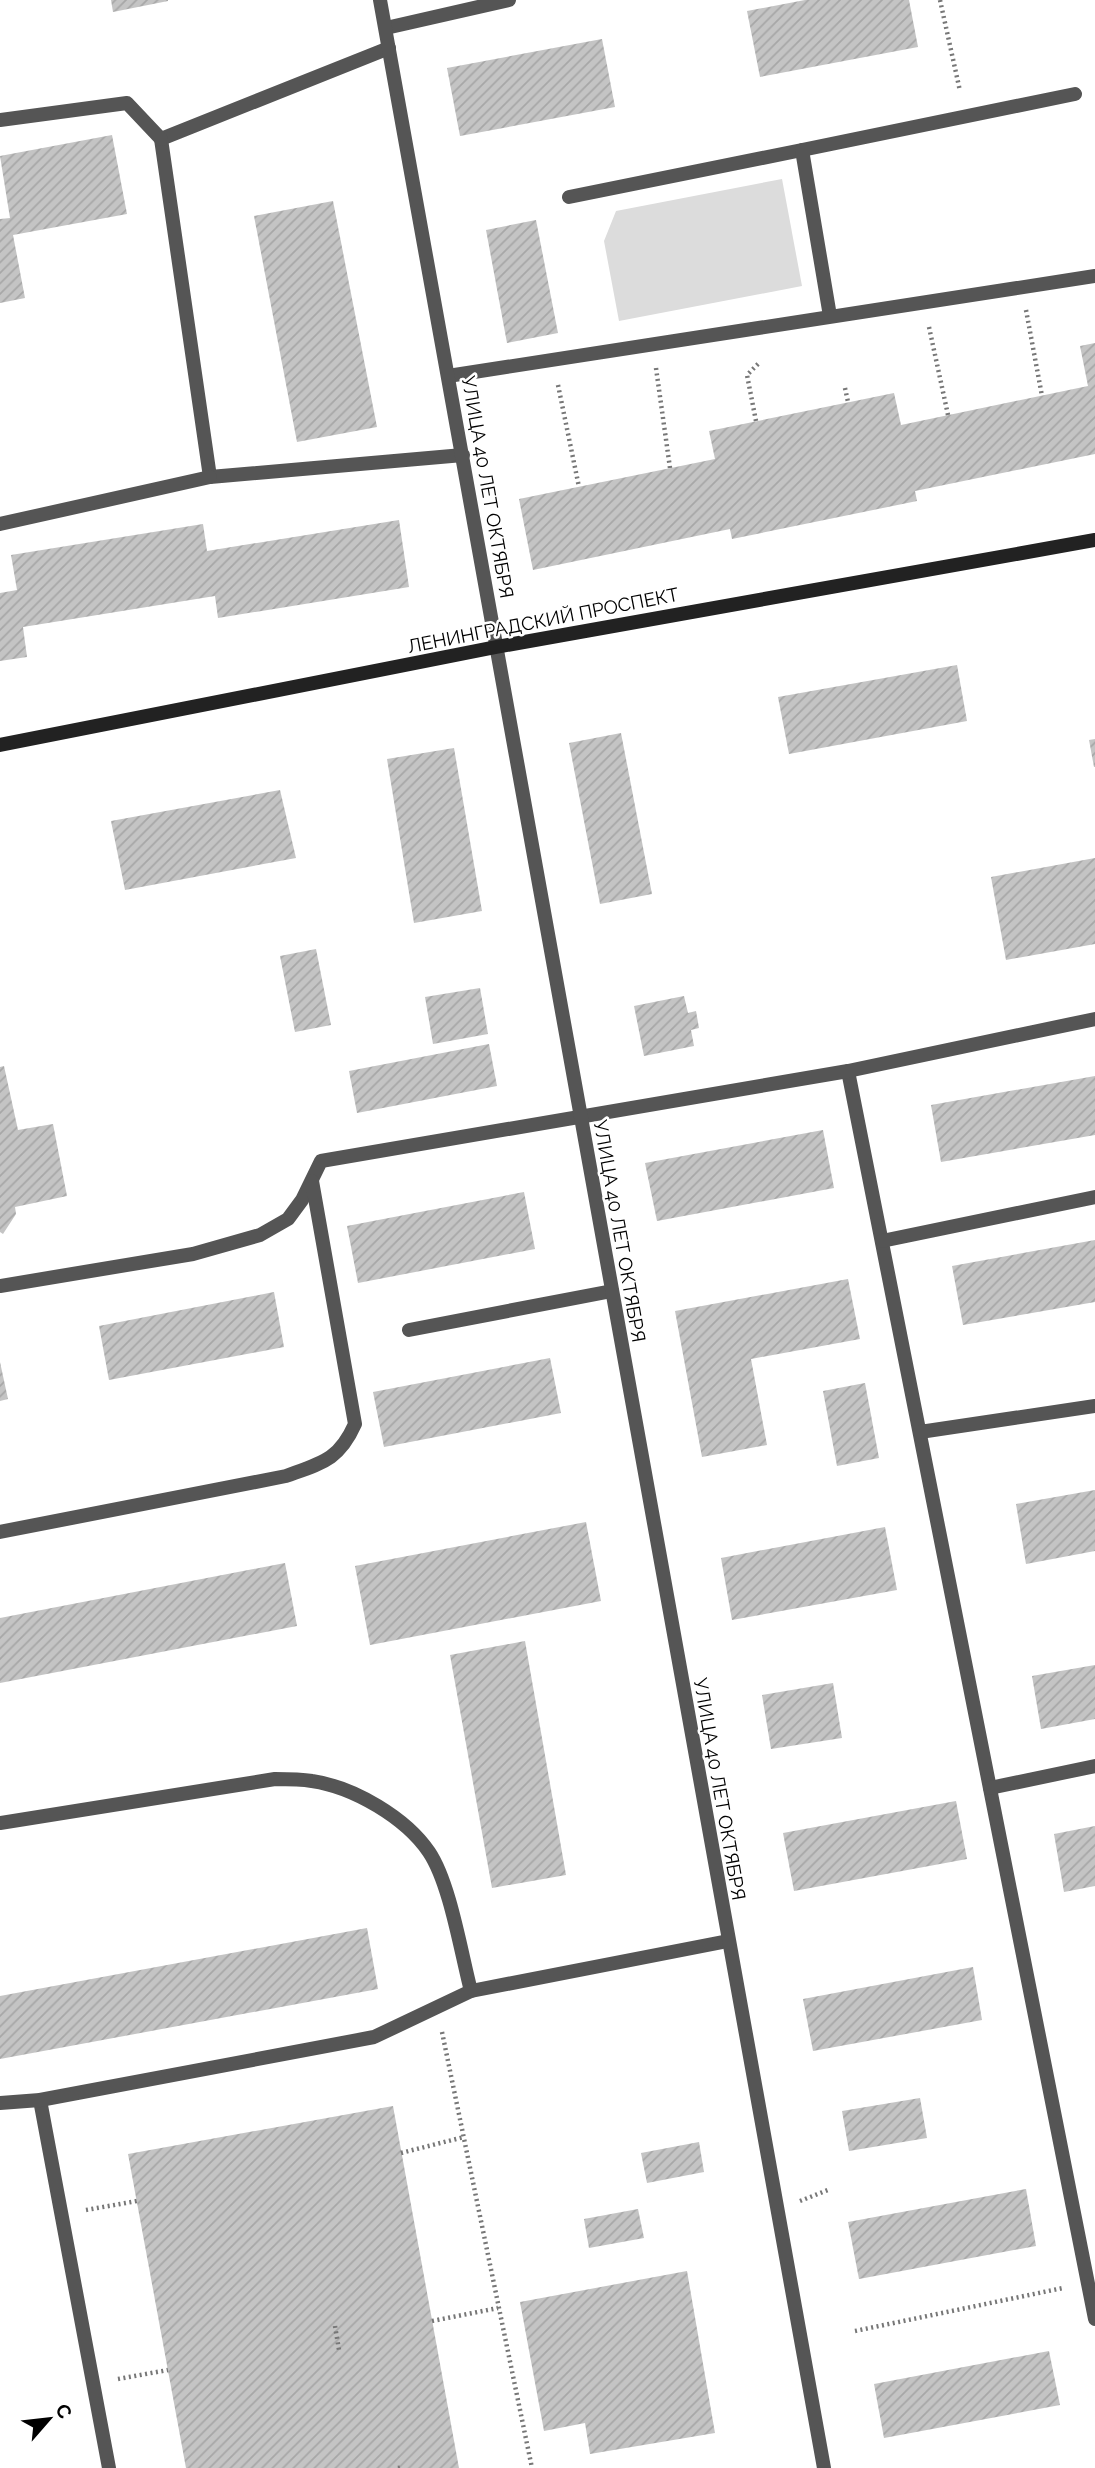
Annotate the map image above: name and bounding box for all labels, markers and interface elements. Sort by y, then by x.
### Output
street label: УЛИЦА 40 ЛЕТ ОКТЯБРЯ [458,374,518,600]
street label: ЛЕНИНГРАДСКИЙ ПРОСПЕКТ [405,583,681,657]
street label: УЛИЦА 40 ЛЕТ ОКТЯБРЯ [590,1118,650,1344]
street label: УЛИЦА 40 ЛЕТ ОКТЯБРЯ [690,1676,750,1902]
north arrow [14,2384,84,2454]
text: С [51,2400,77,2422]

